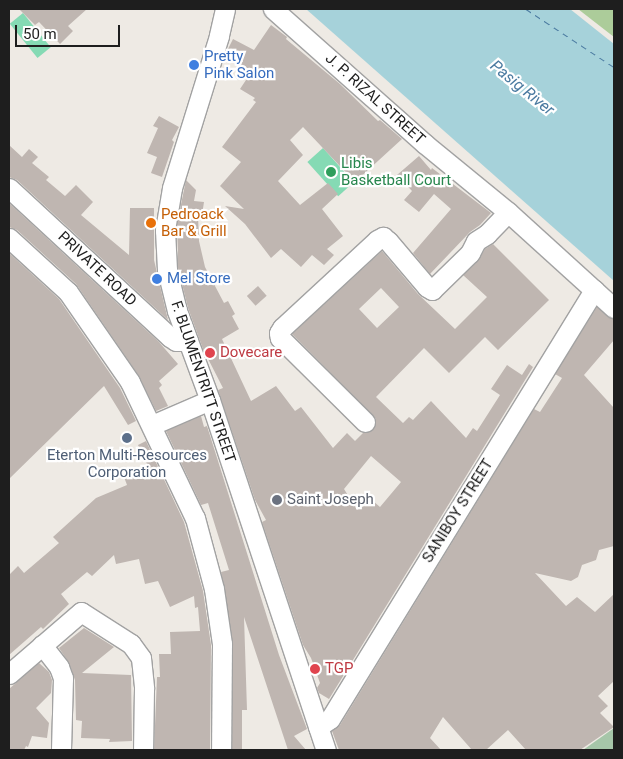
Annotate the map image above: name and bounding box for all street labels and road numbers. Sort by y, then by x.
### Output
street label: J. P. RIZAL STREET [321,50,429,148]
street label: PRIVATE ROAD [54,228,140,310]
street label: F. BLUMENTRITT STREET [167,299,239,465]
street label: SANIBOY STREET [419,456,497,566]

